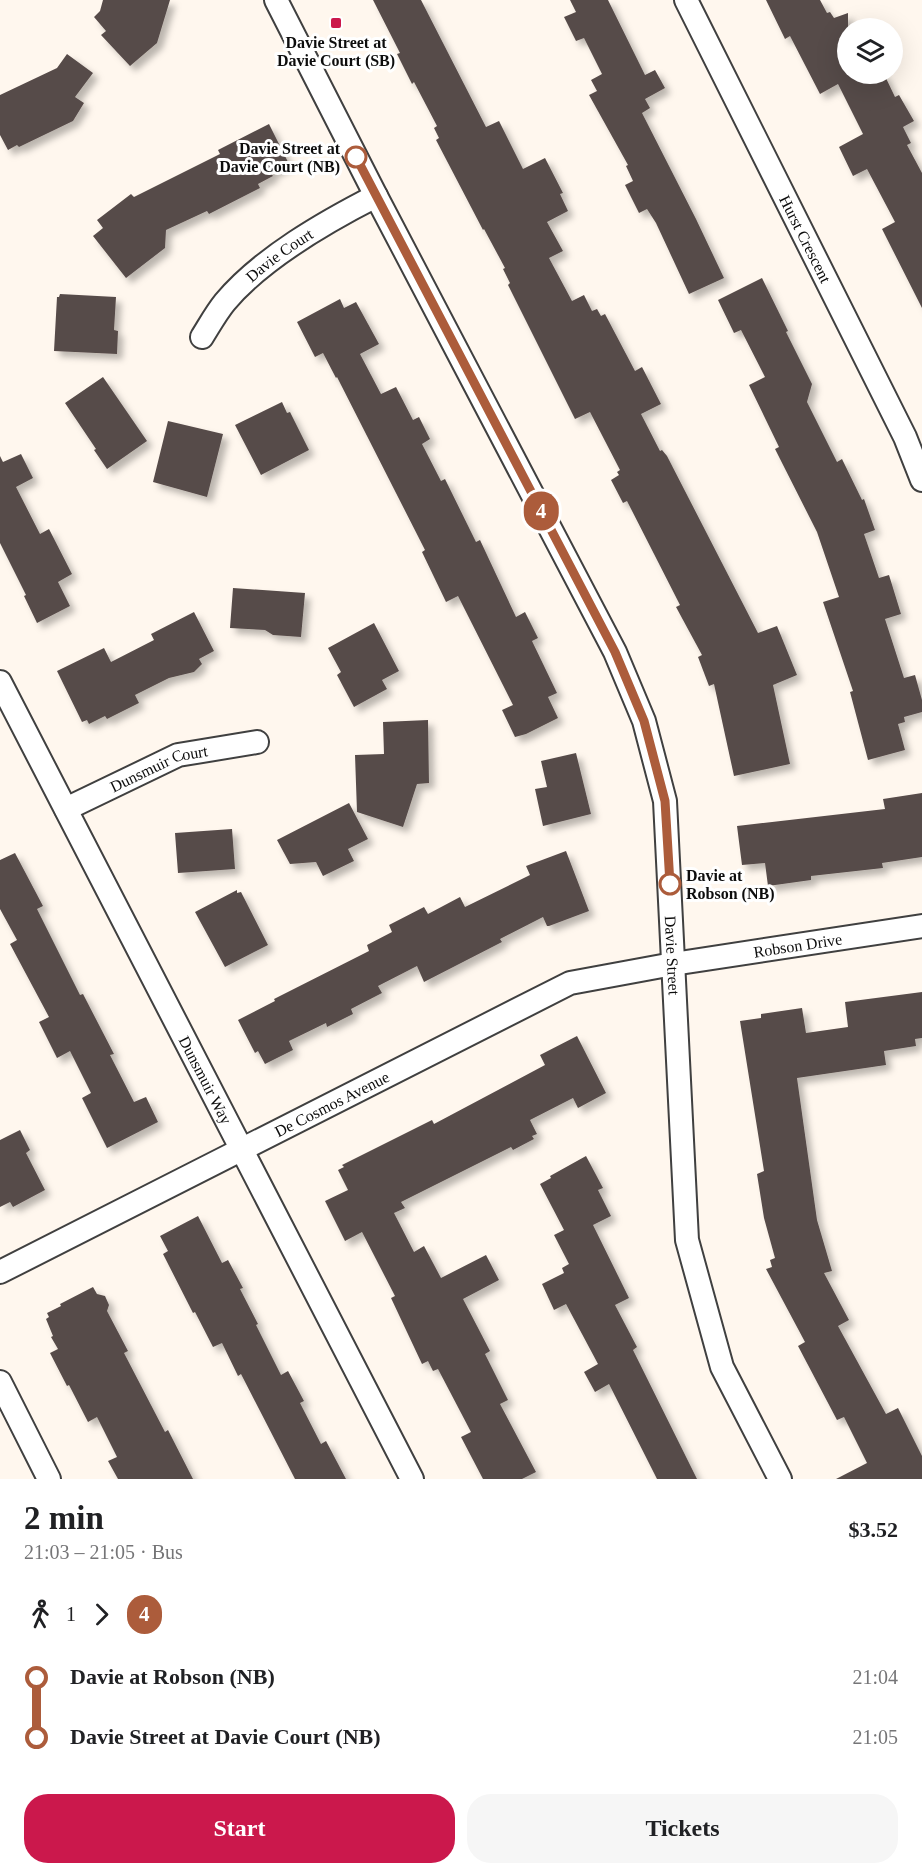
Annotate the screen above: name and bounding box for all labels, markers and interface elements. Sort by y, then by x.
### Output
marker: Davie Street at Davie Court (SB) [329,16,343,30]
map controls [837,18,903,84]
button: layers [837,18,903,84]
place label: Davie Street at Davie Court (SB) [277,34,395,70]
place label: Davie Street at Davie Court (NB) [219,140,341,176]
marker: Davie Street at Davie Court (NB) [345,146,367,168]
street label: Hurst Crescent [776,192,834,286]
street label: Davie Court [242,225,316,285]
line badge: 4 [522,492,560,530]
text: 4 [536,499,546,523]
street label: Dunsmuir Court [107,742,210,795]
place label: Davie at Robson (NB) [686,867,774,903]
marker: Davie at Robson (NB) [659,873,681,895]
street label: Davie Street [662,915,683,996]
street label: Robson Drive [752,930,843,961]
street label: Dunsmuir Way [176,1033,235,1128]
street label: De Cosmos Avenue [272,1068,392,1140]
text: 2 min [24,1500,104,1536]
text: $3.52 [849,1517,898,1542]
text: 21:03 – 21:05 · Bus [24,1541,183,1563]
icon: walk [24,1598,57,1631]
icon: forward [85,1598,118,1631]
text: 4 [139,1602,150,1626]
text: 1 [66,1603,76,1625]
text: Davie at Robson (NB) [70,1664,275,1689]
text: 21:04 [852,1666,898,1688]
text: Davie Street at Davie Court (NB) [70,1724,381,1749]
text: 21:05 [852,1726,898,1748]
button: Start [24,1794,455,1863]
button: Tickets [467,1794,898,1863]

